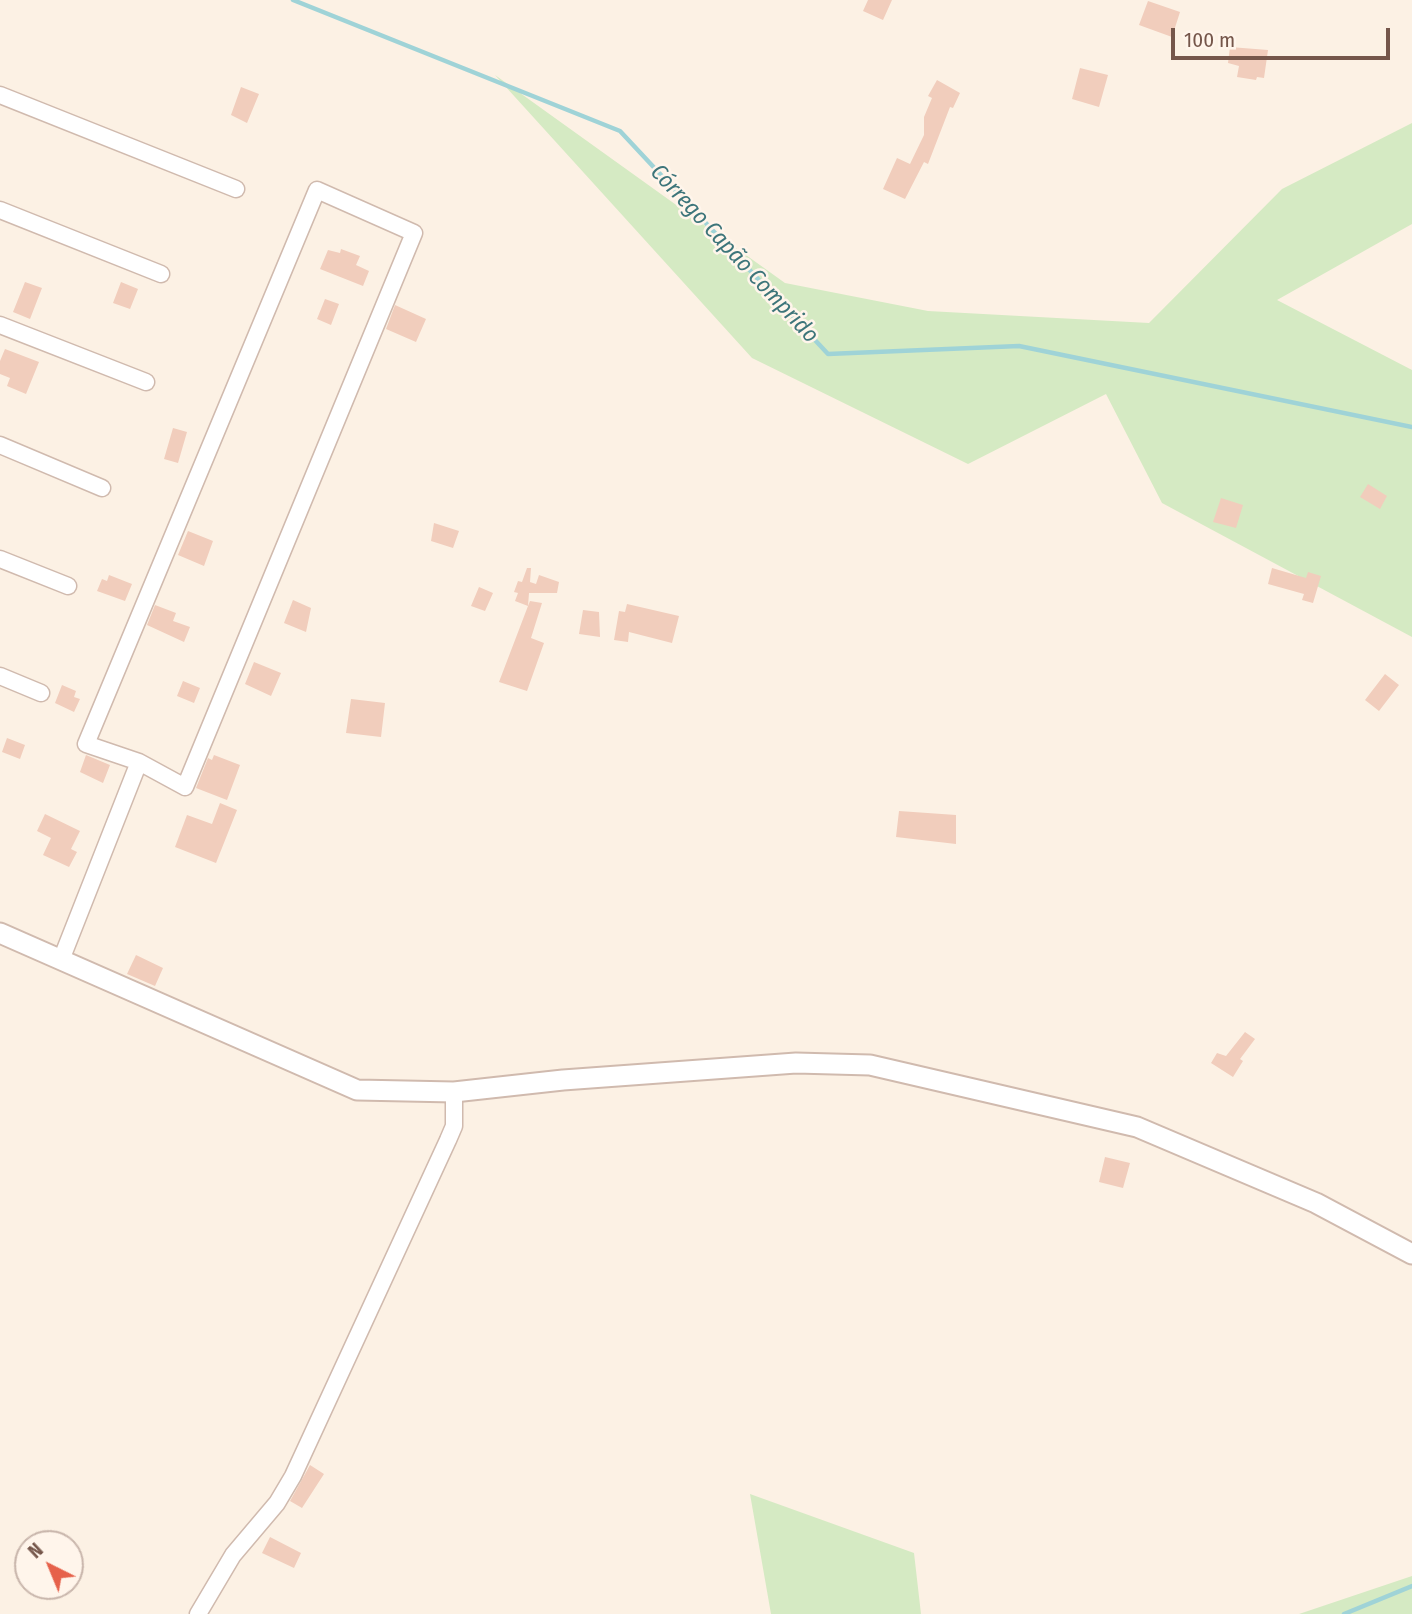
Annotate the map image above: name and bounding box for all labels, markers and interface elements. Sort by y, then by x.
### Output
scale bar [1174,14,1393,58]
text: 100 m [1184,27,1235,53]
water label: Córrego Capão Comprido [644,159,824,349]
north arrow [14,1530,84,1600]
text: N [24,1538,48,1563]

